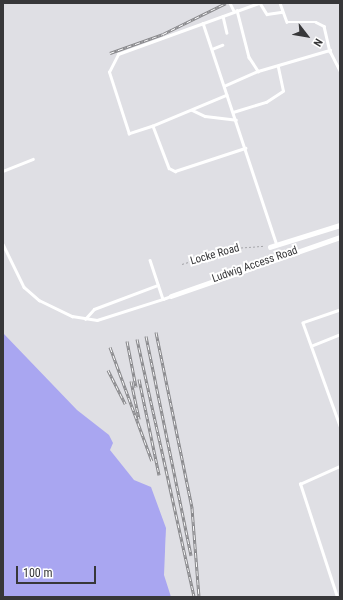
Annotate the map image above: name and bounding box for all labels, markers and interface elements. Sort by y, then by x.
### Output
north arrow [287,16,327,56]
text: N [310,36,325,49]
street label: Locke Road [189,242,241,268]
street label: Ludwig Access Road [210,244,300,286]
scale bar [18,558,98,584]
text: 100 m [23,566,53,580]

